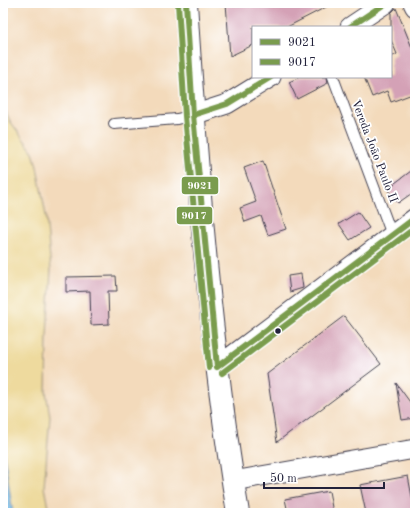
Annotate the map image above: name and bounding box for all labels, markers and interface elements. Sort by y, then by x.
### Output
legend [252,26,392,78]
text: 9021 [288,37,316,49]
text: 9017 [288,57,316,69]
street label: Vereda João Paulo II [349,98,399,205]
line badge: 9021 [181,176,219,195]
text: 9021 [187,181,213,192]
line badge: 9017 [176,206,213,225]
text: 9017 [181,211,207,222]
unlabelled marker [273,326,283,336]
scale bar [264,464,384,490]
text: 50 m [270,472,297,485]

